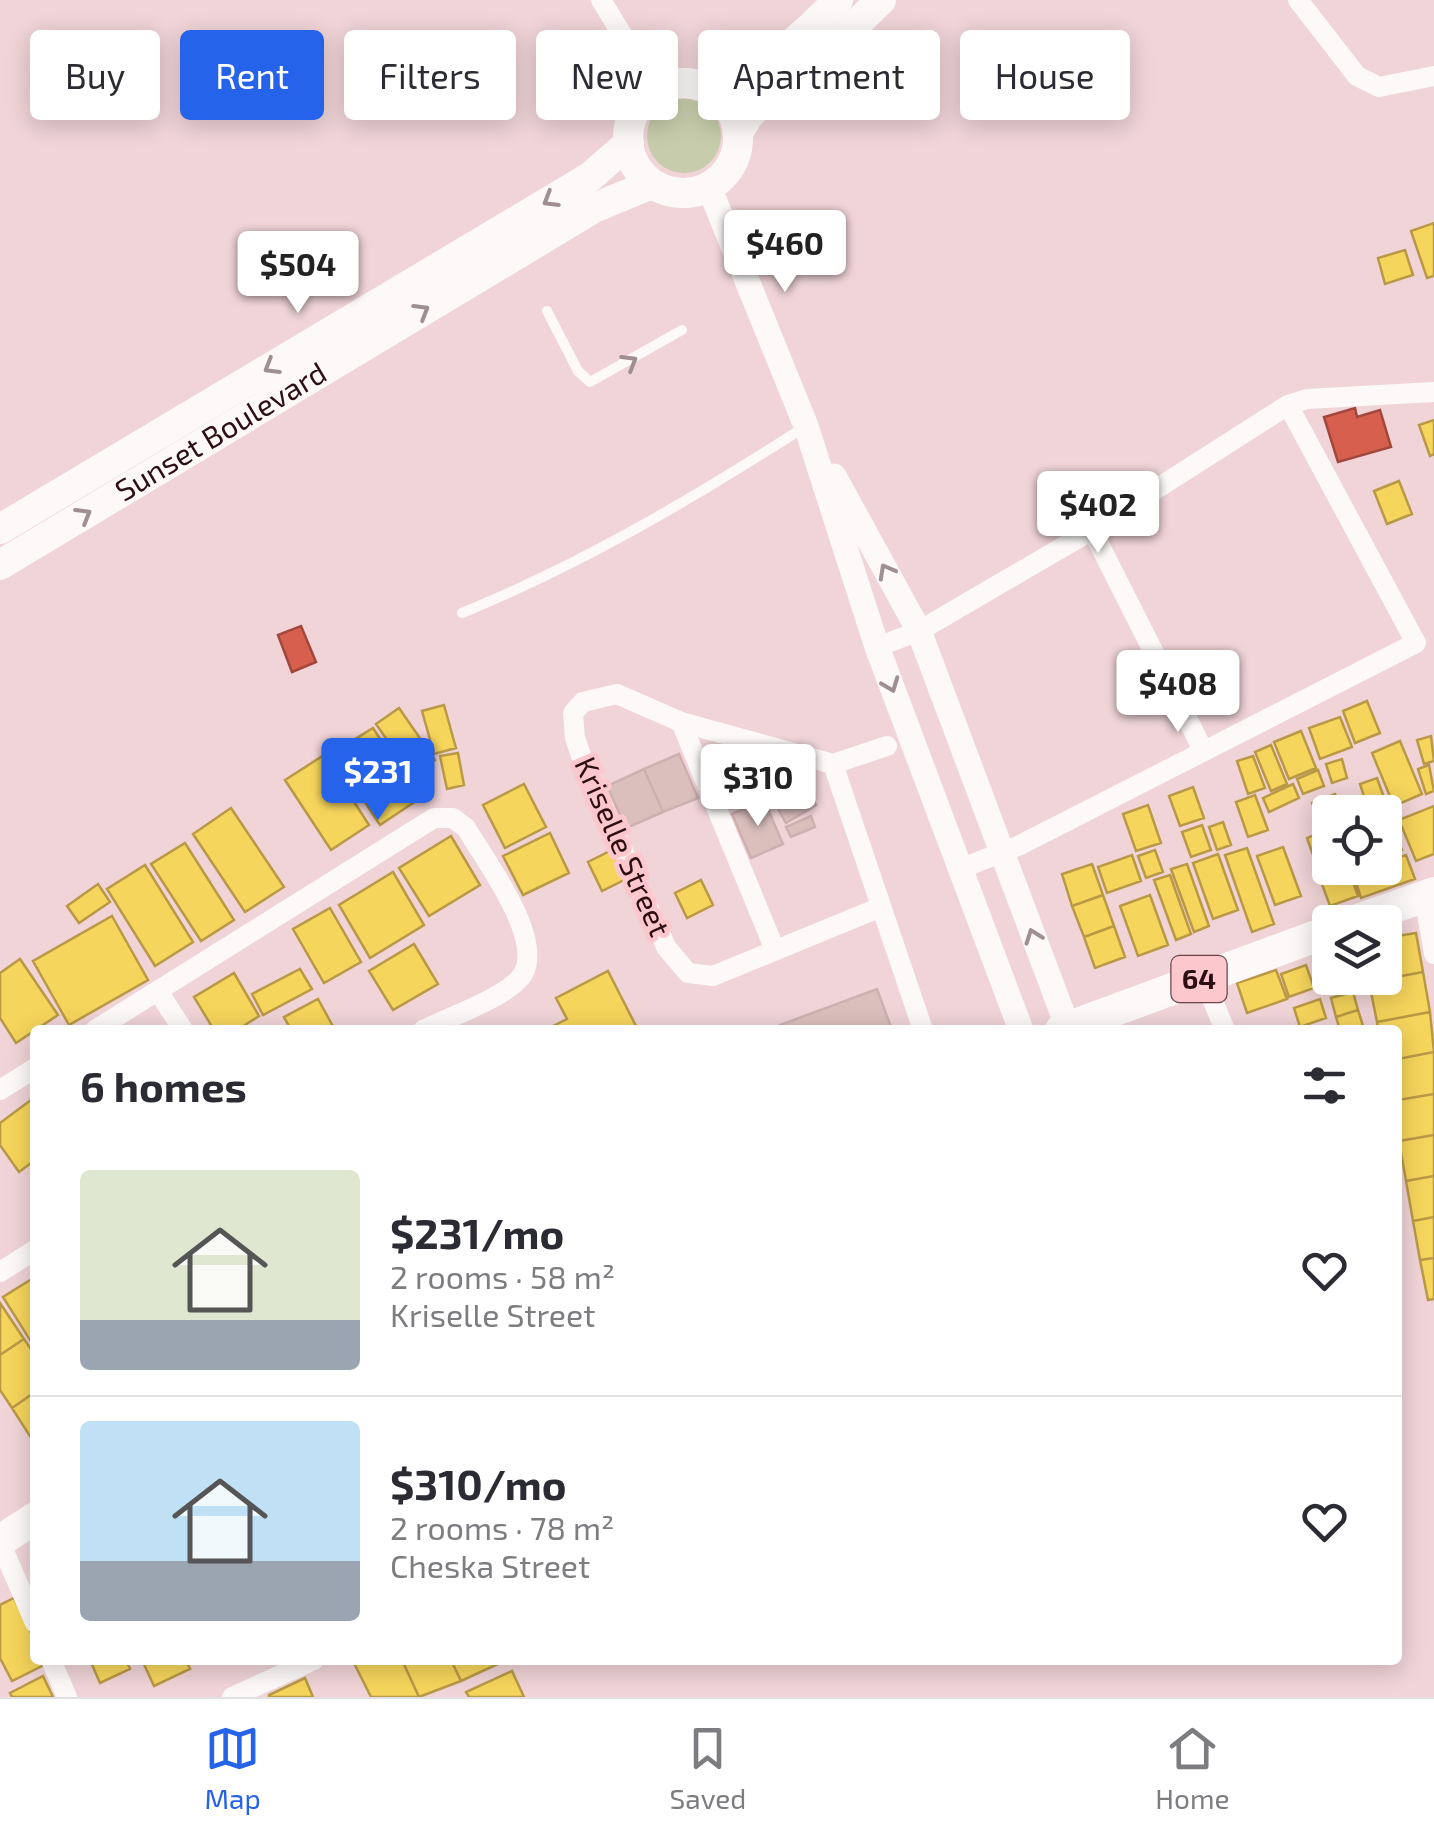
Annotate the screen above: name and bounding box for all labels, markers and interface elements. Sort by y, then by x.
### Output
chip: Buy [30,30,160,120]
chip: Rent [180,30,324,120]
chip: Filters [344,30,516,120]
chip: New [536,30,678,120]
chip: Apartment [698,30,940,120]
chip: House [960,30,1130,120]
one-way arrow [543,188,561,208]
pin: $460 [726,210,844,295]
text: $460 [746,223,824,261]
pin: $504 [239,231,357,316]
text: $504 [260,244,336,282]
one-way arrow [411,304,429,323]
street label: Sunset Boulevard [108,353,332,508]
one-way arrow [264,355,282,374]
one-way arrow [619,355,637,374]
pin: $402 [1039,471,1157,556]
text: $402 [1059,484,1137,522]
one-way arrow [73,508,91,527]
one-way arrow [878,563,898,581]
pin: $408 [1119,650,1237,735]
text: $408 [1138,663,1218,701]
one-way arrow [879,675,900,692]
pin: $231 [319,738,437,823]
pin: $310 [699,744,817,829]
text: $231 [343,751,413,789]
street label: Kriselle Street [568,751,679,941]
text: $310 [723,757,793,795]
map controls [1312,795,1402,995]
button: locate [1312,795,1402,885]
button: layers [1312,905,1402,995]
one-way arrow [1024,929,1045,946]
road number: 64 [1172,956,1226,1002]
icon: filters [1297,1058,1352,1113]
text: 6 homes [80,1060,247,1110]
text: $231/mo [390,1207,564,1257]
icon: home [160,1210,280,1330]
icon: heart [1297,1243,1352,1298]
text: 2 rooms · 58 m² [390,1257,615,1295]
text: Kriselle Street [390,1295,595,1333]
text: $310/mo [390,1458,566,1508]
icon: home [160,1461,280,1581]
icon: heart [1297,1494,1352,1549]
text: 2 rooms · 78 m² [390,1508,614,1546]
text: Cheska Street [390,1546,590,1584]
tab: Map [204,1721,261,1815]
tab: Saved [670,1721,746,1815]
tab: Home [1155,1721,1230,1815]

